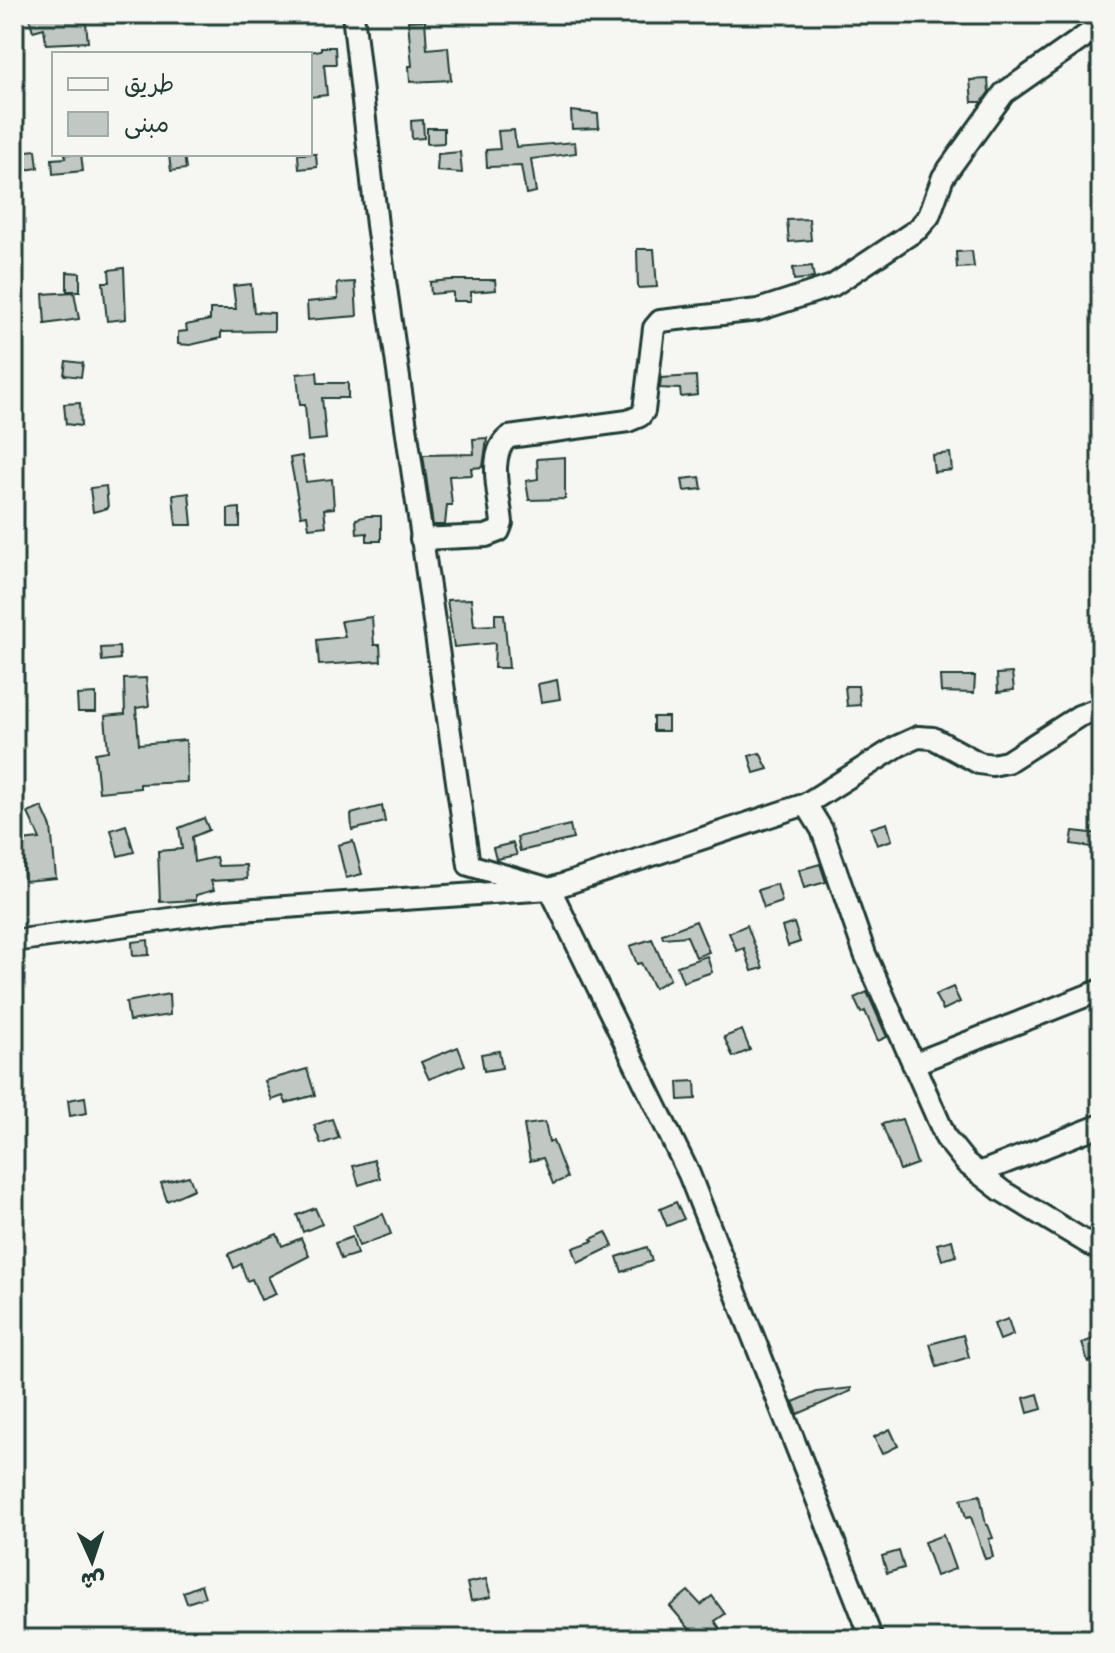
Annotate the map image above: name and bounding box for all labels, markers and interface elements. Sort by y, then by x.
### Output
legend [52,52,312,156]
text: طريق [124,69,174,98]
text: مبنى [124,109,169,139]
north arrow [52,1521,132,1601]
text: ش [80,1566,106,1595]

